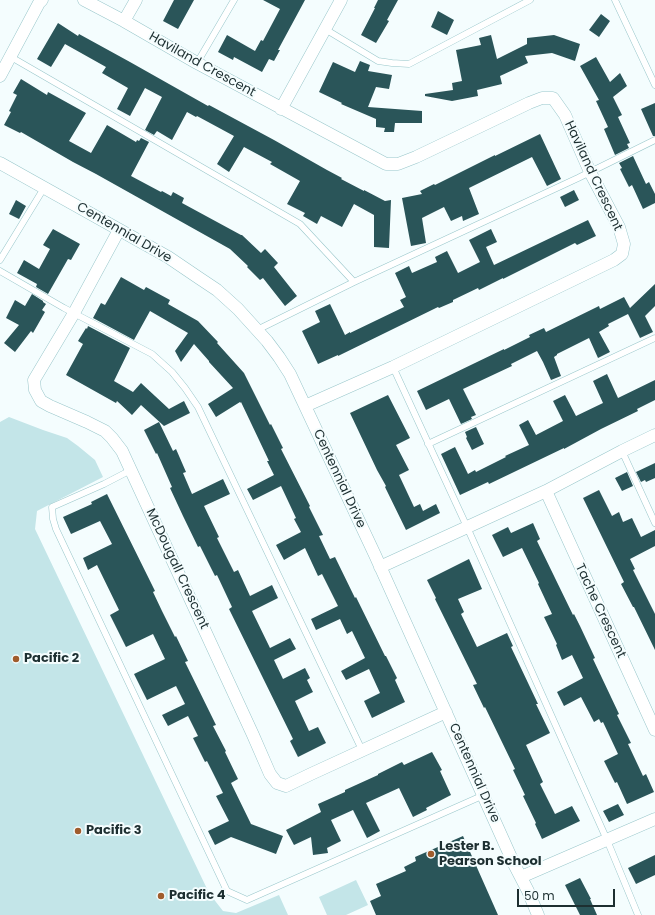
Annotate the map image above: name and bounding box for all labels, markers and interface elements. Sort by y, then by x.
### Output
street label: Haviland Crescent [146,29,258,101]
street label: Haviland Crescent [561,119,625,233]
street label: Centennial Drive [74,199,174,267]
street label: Centennial Drive [309,427,369,531]
street label: McDougall Crescent [142,506,212,632]
street label: Tache Crescent [571,561,629,661]
place label: Pacific 2 [24,651,79,667]
marker: Pacific 2 [11,654,21,664]
street label: Centennial Drive [445,721,503,825]
place label: Pacific 3 [86,823,142,839]
marker: Pacific 3 [73,826,83,836]
place label: Lester B. Pearson School [439,839,542,870]
marker: Lester B. Pearson School [426,849,436,859]
scale bar [519,881,617,907]
text: 50 m [524,887,555,904]
place label: Pacific 4 [169,888,226,904]
marker: Pacific 4 [156,891,166,901]

